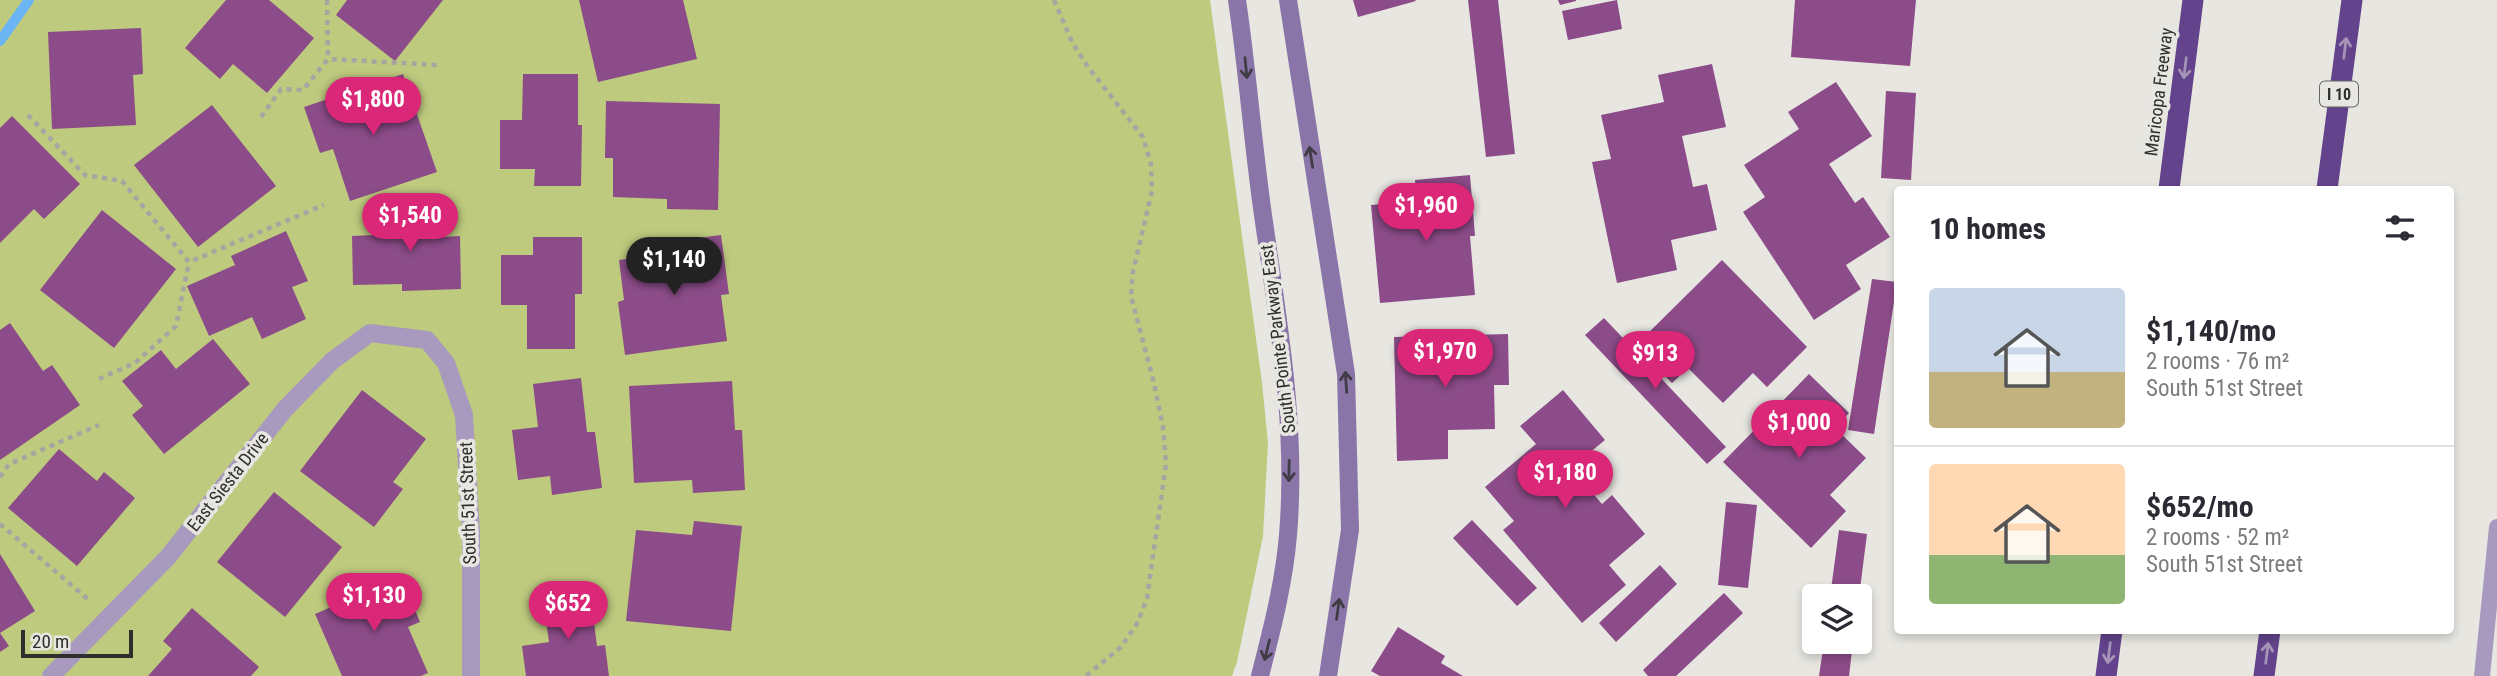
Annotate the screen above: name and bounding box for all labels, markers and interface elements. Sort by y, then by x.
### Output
street label: Maricopa Freeway [2140,26,2177,157]
one-way arrow [2339,38,2352,60]
one-way arrow [1240,56,1253,78]
one-way arrow [2178,56,2191,79]
pin: $1,800 [316,78,430,137]
road number: I 10 [2320,82,2358,106]
text: $1,800 [341,86,405,113]
one-way arrow [1304,146,1317,169]
pin: $1,960 [1369,184,1483,243]
text: $1,960 [1394,192,1458,219]
pin: $1,540 [353,194,467,253]
text: $1,540 [378,202,442,229]
icon: filters [2381,209,2419,247]
text: 10 homes [1929,211,2046,246]
pin: $1,140 [617,238,731,297]
street label: South Pointe Parkway East [1256,244,1299,435]
text: $1,140 [642,246,706,273]
text: $1,140/mo [2146,313,2276,348]
icon: home [1985,316,2069,400]
pin: $1,970 [1388,330,1502,389]
pin: $913 [1614,332,1696,391]
text: $1,970 [1413,338,1477,365]
text: $913 [1632,340,1678,367]
text: 2 rooms · 76 m² [2146,348,2289,375]
one-way arrow [1339,371,1352,394]
text: South 51st Street [2146,375,2303,402]
pin: $1,000 [1742,400,1856,460]
text: $1,000 [1767,409,1831,436]
street label: East Siesta Drive [183,428,273,535]
street label: South 51st Street [455,441,480,565]
pin: $1,180 [1508,450,1622,510]
one-way arrow [1283,459,1296,482]
text: $1,180 [1533,459,1597,486]
text: $652/mo [2146,489,2254,524]
icon: home [1985,492,2069,576]
text: 2 rooms · 52 m² [2146,524,2289,551]
text: South 51st Street [2146,551,2303,578]
pin: $1,130 [317,574,431,633]
text: $1,130 [342,582,406,609]
pin: $652 [527,582,609,641]
map controls [1802,584,1872,654]
button: layers [1802,584,1872,654]
text: $652 [545,590,591,617]
one-way arrow [1332,598,1345,620]
scale bar [21,627,133,659]
text: 20 m [32,630,69,653]
one-way arrow [1260,638,1273,661]
one-way arrow [2103,641,2116,664]
one-way arrow [2260,642,2273,665]

